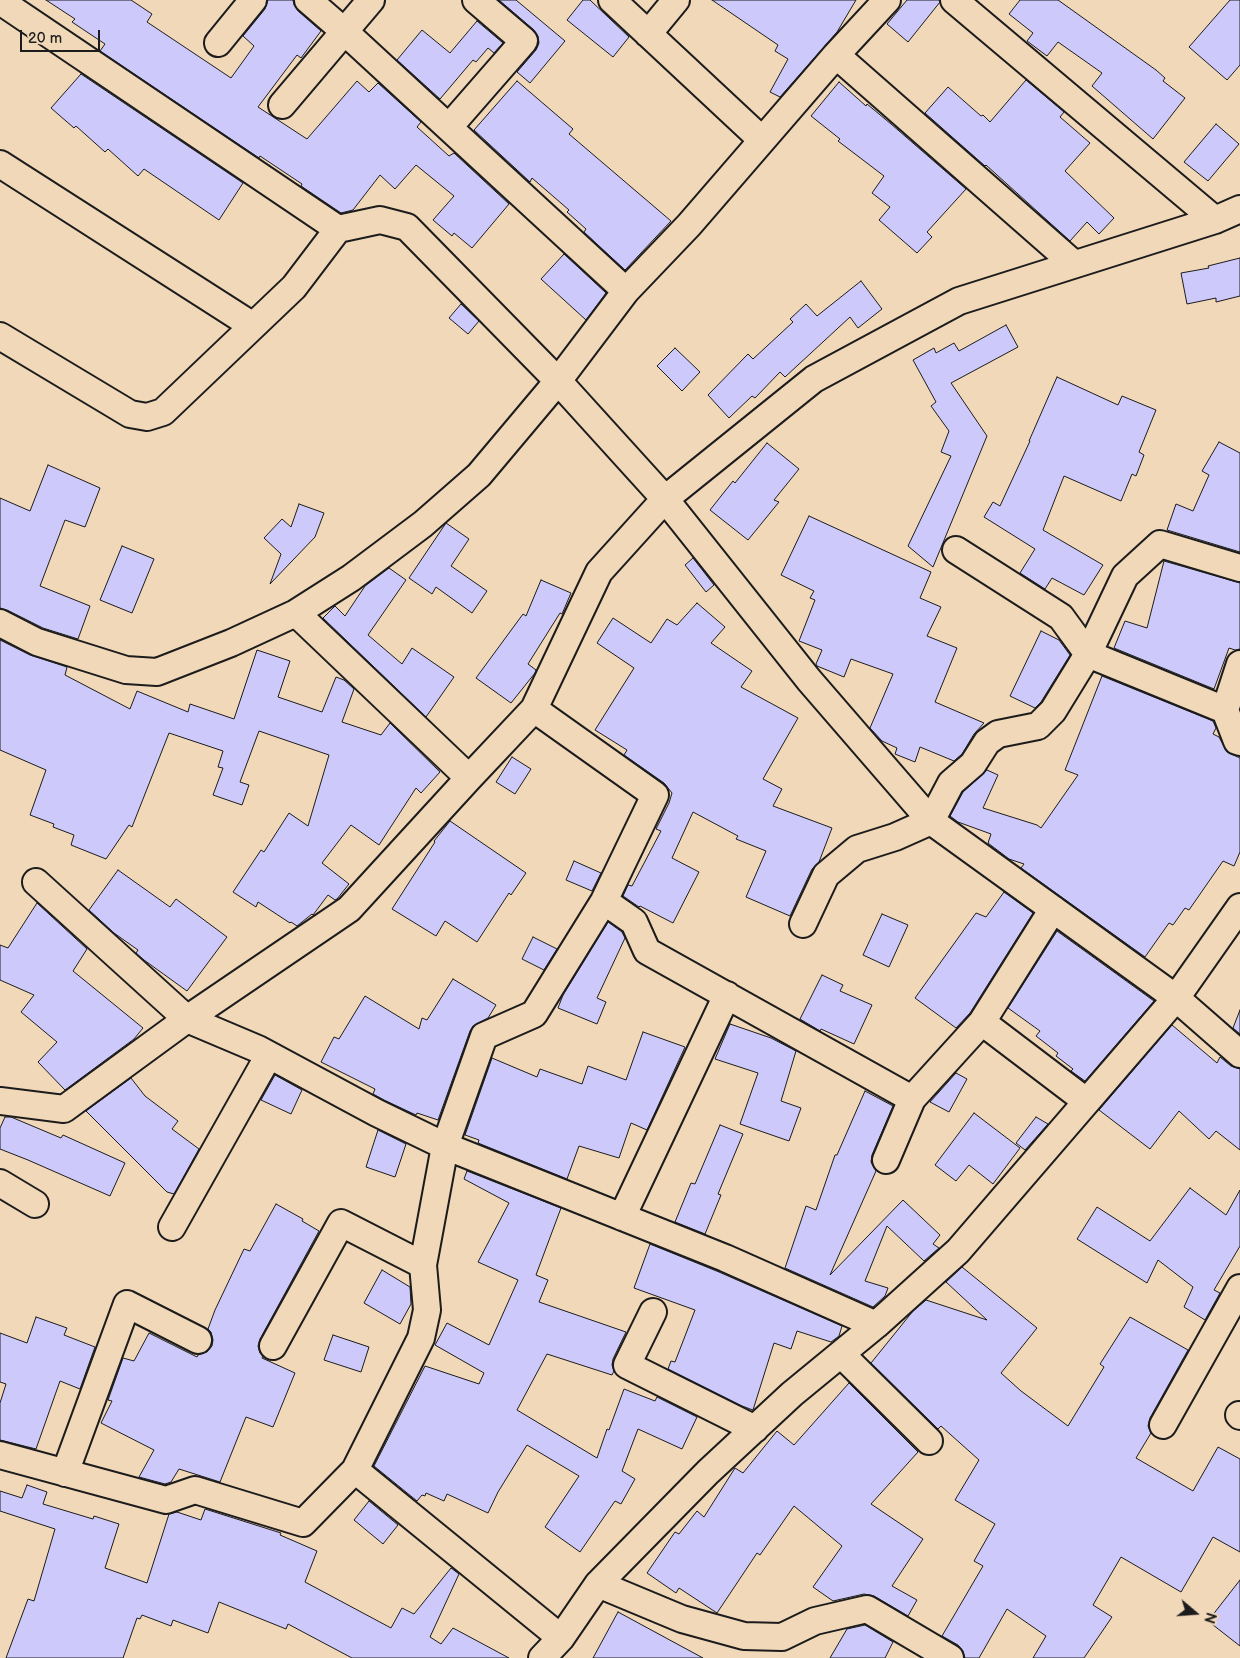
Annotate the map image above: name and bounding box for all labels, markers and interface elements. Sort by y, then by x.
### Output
scale bar [22,20,102,52]
text: 20 m [28,29,62,48]
north arrow [1170,1588,1220,1638]
text: N [1200,1610,1219,1625]

